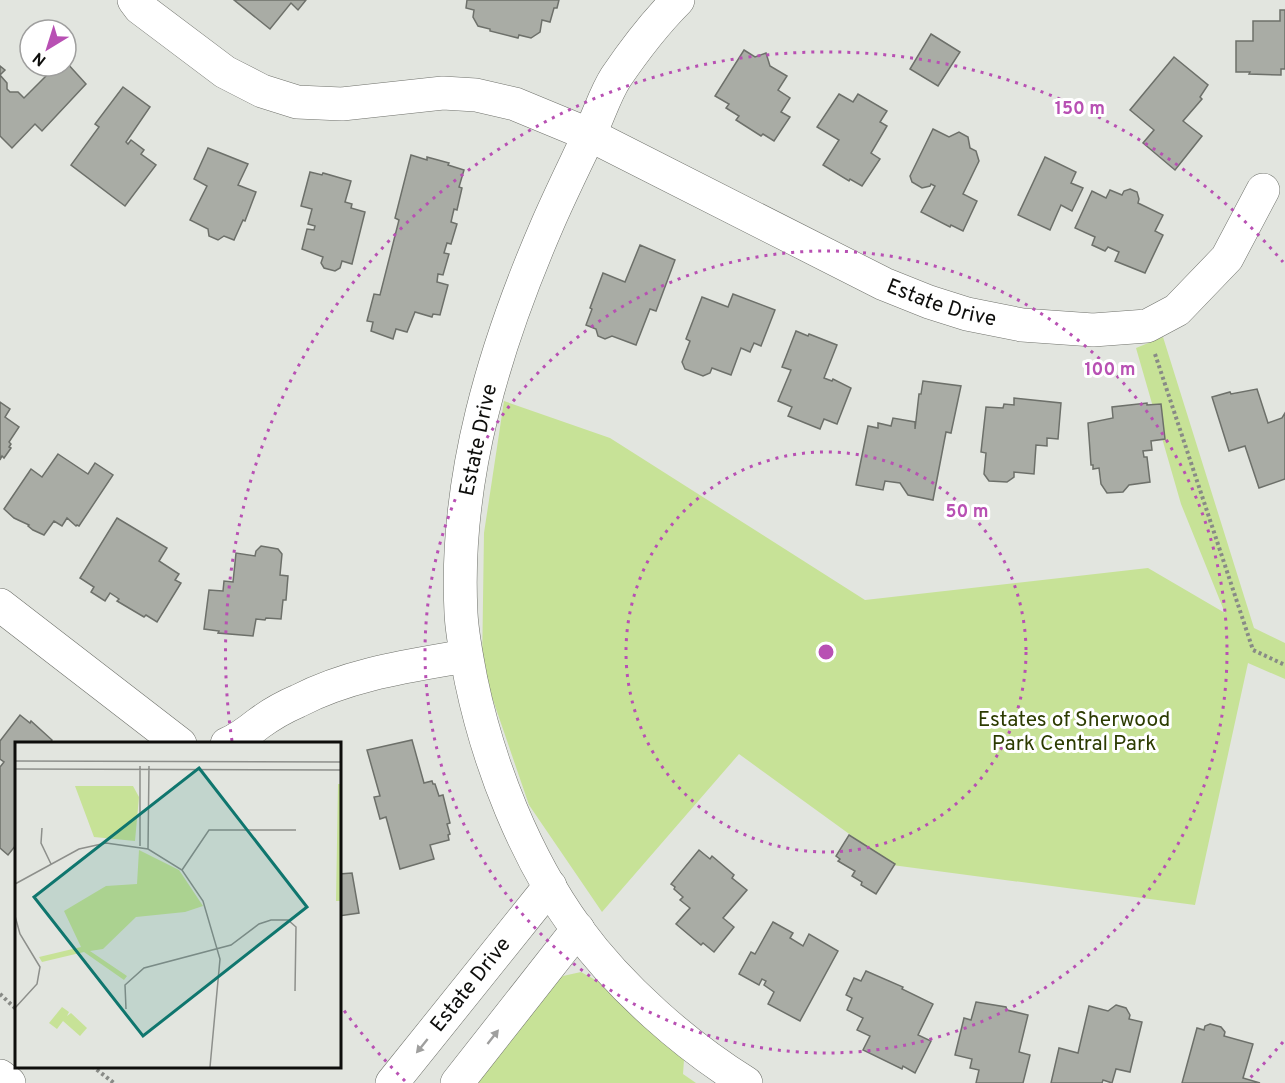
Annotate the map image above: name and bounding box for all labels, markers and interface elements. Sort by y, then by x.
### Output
north arrow [18,18,78,78]
text: N [29,47,51,70]
text: 150 m [1055,98,1105,121]
street label: Estate Drive [883,273,999,333]
text: 100 m [1084,359,1136,382]
street label: Estate Drive [454,381,504,499]
text: 50 m [945,501,989,524]
centre of rings [816,642,836,662]
park label: Estates of Sherwood Park Central Park [978,707,1170,758]
inset map [15,742,340,1068]
street label: Estate Drive [425,932,517,1038]
one-way arrow [486,1029,499,1045]
one-way arrow [416,1039,428,1054]

